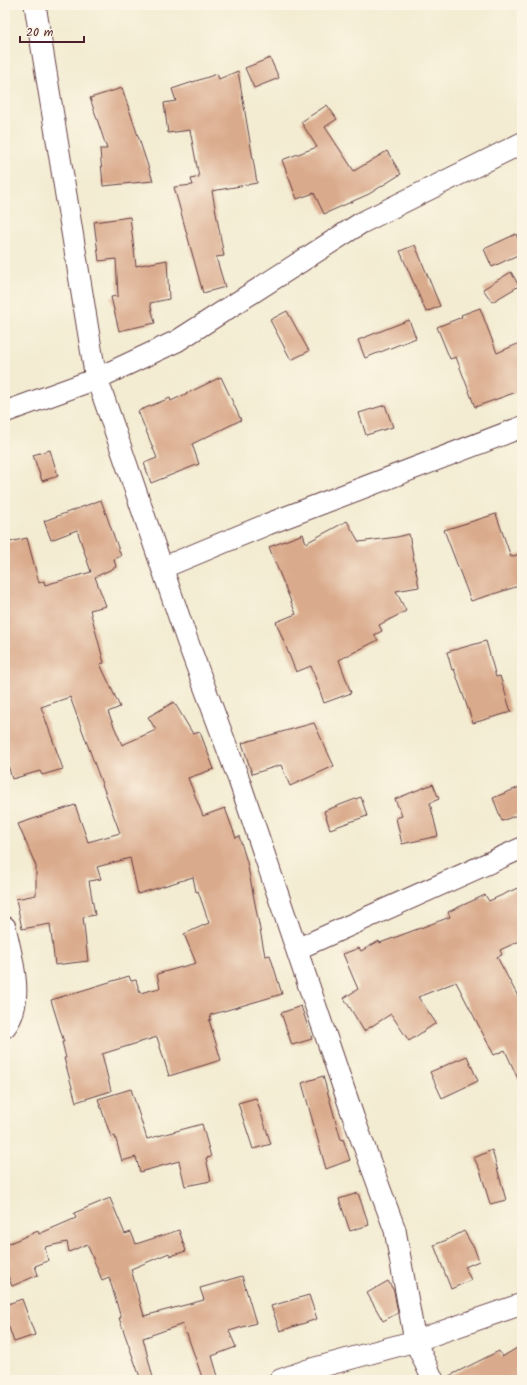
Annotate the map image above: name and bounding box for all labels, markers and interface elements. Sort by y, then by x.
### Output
scale bar [20,18,84,44]
text: 20 m [26,23,54,42]

